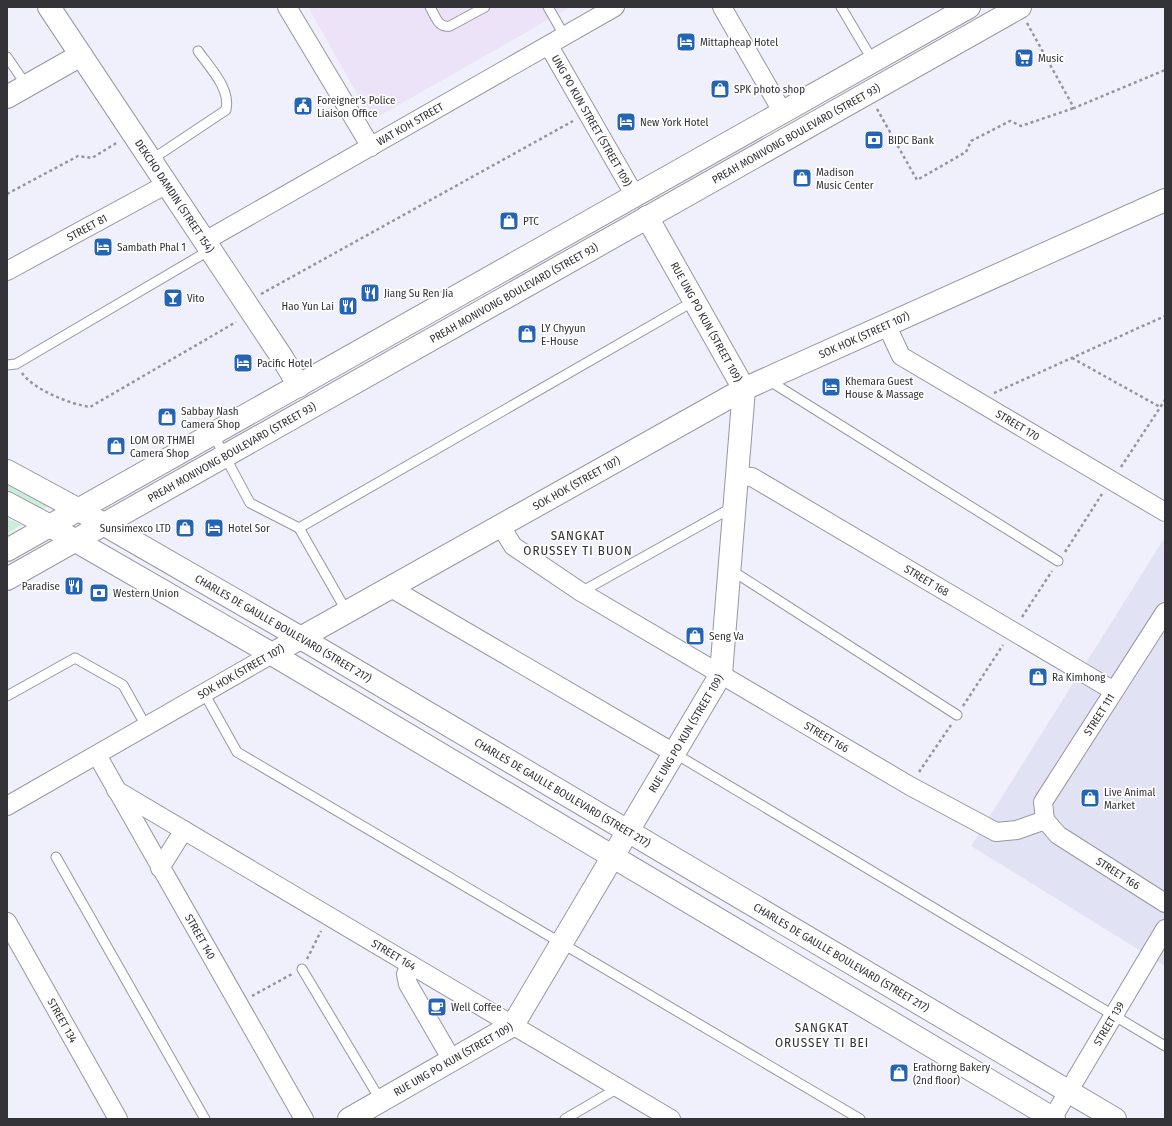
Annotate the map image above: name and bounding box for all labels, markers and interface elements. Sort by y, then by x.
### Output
hotel icon: Mittapheap Hotel [675,31,697,53]
place label: Mittapheap Hotel [700,36,778,49]
supermarket icon: Music [1013,47,1035,69]
place label: Music [1038,52,1064,65]
street label: UNG PO KUN STREET (STREET 109) [549,53,635,189]
shop icon: SPK photo shop [709,78,731,100]
street label: PREAH MONIVONG BOULEVARD (STREET 93) [710,81,882,186]
place label: SPK photo shop [734,83,805,96]
place label: Foreigner's Police Liaison Office [317,94,395,120]
public building icon: Foreigner's Police Liaison Office [292,95,314,117]
street label: WAT KOH STREET [374,99,446,148]
hotel icon: New York Hotel [615,111,637,133]
place label: New York Hotel [640,116,708,129]
bank icon: BIDC Bank [863,129,885,151]
place label: BIDC Bank [888,134,935,147]
street label: DEKCHO DAMDIN (STREET 154) [132,137,217,255]
place label: Madison Music Center [816,166,874,192]
shop icon: Madison Music Center [791,167,813,189]
shop icon: PTC [498,210,520,232]
street label: STREET 81 [65,211,109,244]
place label: PTC [523,215,539,228]
hotel icon: Sambath Phal 1 [92,236,114,258]
street label: PREAH MONIVONG BOULEVARD (STREET 93) [427,240,600,345]
place label: Sambath Phal 1 [117,241,186,254]
street label: RUE UNG PO KUN (STREET 109) [668,260,744,384]
restaurant icon: Jiang Su Ren Jia [359,282,381,304]
bar icon: Vito [162,287,184,309]
place label: Jiang Su Ren Jia [384,287,453,300]
place label: Vito [187,292,205,305]
restaurant icon: Hao Yun Lai [337,295,359,317]
place label: Hao Yun Lai [282,300,334,313]
street label: SOK HOK (STREET 107) [817,309,912,361]
place label: LY Chyyun E-House [541,322,586,348]
shop icon: LY Chyyun E-House [516,323,538,345]
hotel icon: Pacific Hotel [232,352,254,374]
place label: Pacific Hotel [257,357,312,370]
place label: Khemara Guest House & Massage [845,375,924,401]
hotel icon: Khemara Guest House & Massage [820,376,842,398]
street label: PREAH MONIVONG BOULEVARD (STREET 93) [145,400,318,505]
place label: Sabbay Nash Camera Shop [181,405,240,431]
shop icon: Sabbay Nash Camera Shop [156,406,178,428]
street label: STREET 170 [994,407,1042,443]
place label: LOM OR THMEI Camera Shop [130,434,195,460]
shop icon: LOM OR THMEI Camera Shop [105,435,127,457]
street label: SOK HOK (STREET 107) [530,453,622,513]
shop icon: Sunsimexco LTD [174,517,196,539]
hotel icon: Hotel Sor [203,517,225,539]
place label: Sunsimexco LTD [100,522,171,535]
place label: Hotel Sor [228,522,270,535]
district label: SANGKAT ORUSSEY TI BUON [523,528,633,558]
street label: STREET 168 [902,562,952,599]
street label: CHARLES DE GAULLE BOULEVARD (STREET 217) [193,572,374,685]
restaurant icon: Paradise [63,575,85,597]
place label: Paradise [22,580,60,593]
bank icon: Western Union [88,582,110,604]
place label: Western Union [113,587,179,600]
shop icon: Seng Va [684,625,706,647]
place label: Seng Va [709,630,744,643]
street label: SOK HOK (STREET 107) [195,642,287,702]
shop icon: Ra Kimhong [1027,666,1049,688]
place label: Ra Kimhong [1052,671,1106,684]
street label: RUE UNG PO KUN (STREET 109) [646,672,726,795]
street label: STREET 111 [1081,691,1117,738]
street label: STREET 166 [802,719,852,755]
street label: CHARLES DE GAULLE BOULEVARD (STREET 217) [472,736,653,850]
place label: Live Animal Market [1104,786,1156,812]
shop icon: Live Animal Market [1079,787,1101,809]
street label: STREET 166 [1094,854,1143,892]
street label: CHARLES DE GAULLE BOULEVARD (STREET 217) [751,900,932,1014]
street label: STREET 140 [182,912,218,962]
street label: STREET 164 [369,937,419,973]
street label: STREET 134 [45,996,80,1046]
cafe icon: Well Coffee [426,996,448,1018]
street label: STREET 139 [1091,999,1127,1048]
place label: Well Coffee [451,1001,502,1014]
street label: RUE UNG PO KUN (STREET 109) [391,1020,515,1099]
district label: SANGKAT ORUSSEY TI BEI [775,1020,869,1050]
place label: Erathorng Bakery (2nd floor) [913,1061,990,1087]
shop icon: Erathorng Bakery (2nd floor) [888,1062,910,1084]

